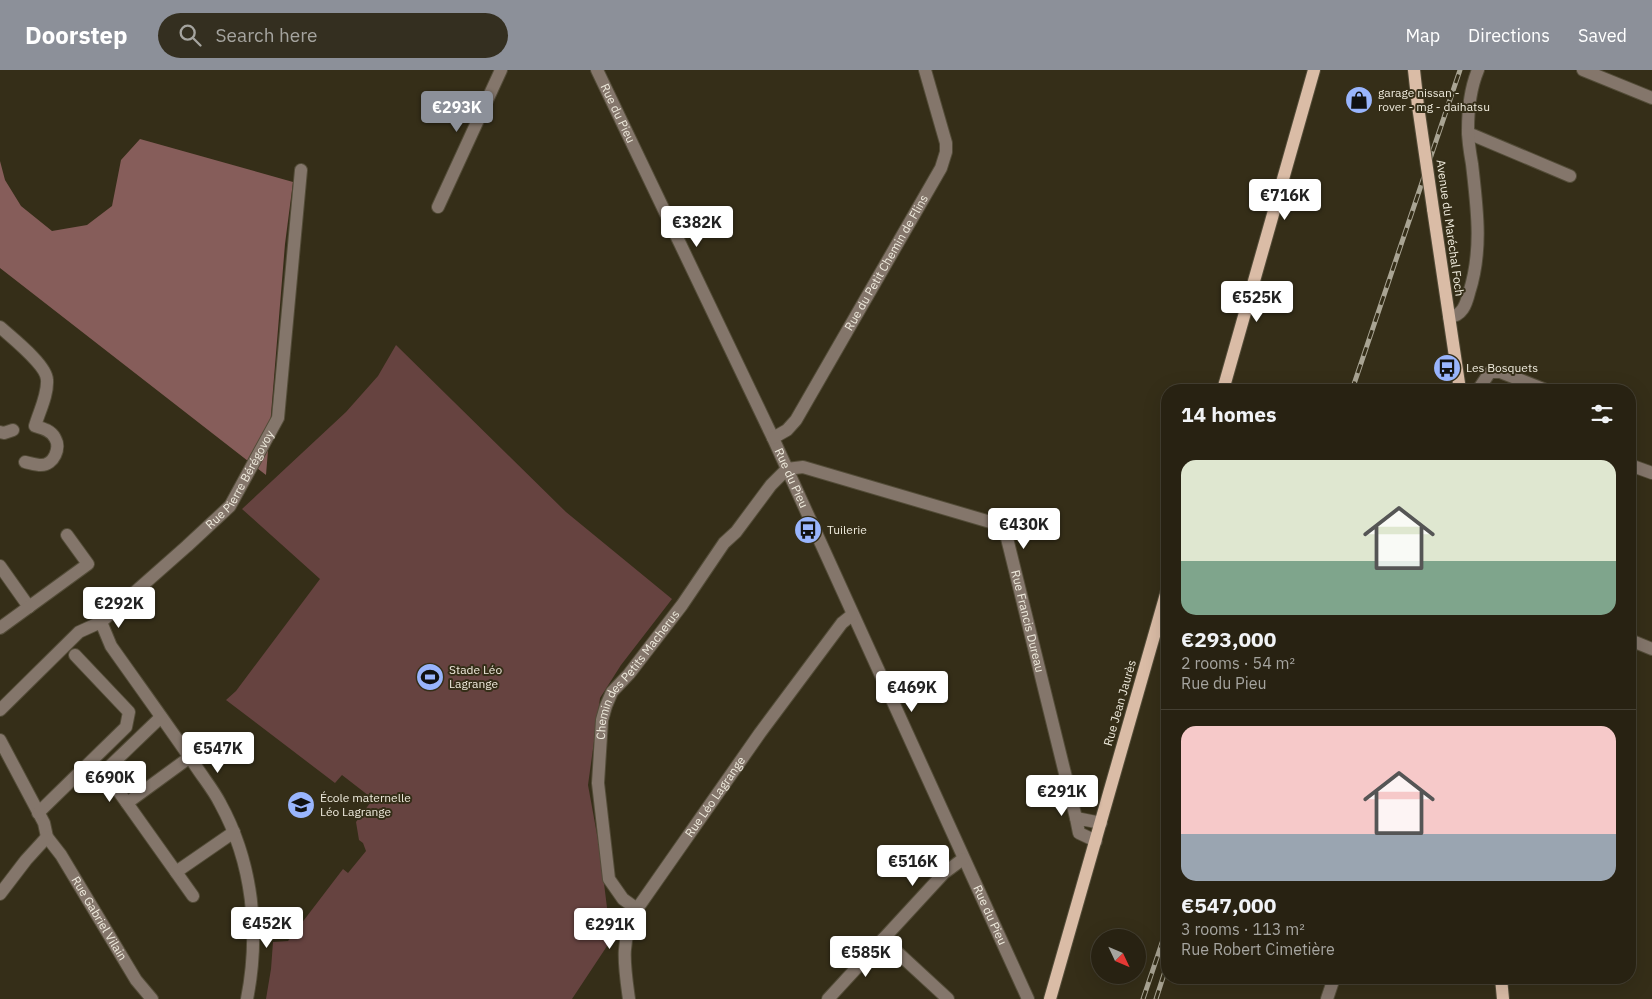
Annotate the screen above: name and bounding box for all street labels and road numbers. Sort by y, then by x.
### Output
street label: Rue du Pieu [598,81,639,145]
street label: Avenue du Maréchal Foch [1433,159,1468,297]
street label: Rue du Petit Chemin de Flins [841,192,931,333]
street label: Rue Pierre Bérégovoy [202,427,277,532]
street label: Rue du Pieu [772,446,812,510]
street label: Rue Francis Dureau [1008,568,1048,674]
street label: Chemin des Petits Macherus [593,607,682,740]
street label: Rue Jean Jaurès [1100,658,1139,748]
street label: Rue Léo Lagrange [681,753,749,840]
street label: Rue Gabriel Vilain [68,873,131,963]
street label: Rue du Pieu [970,883,1010,947]

